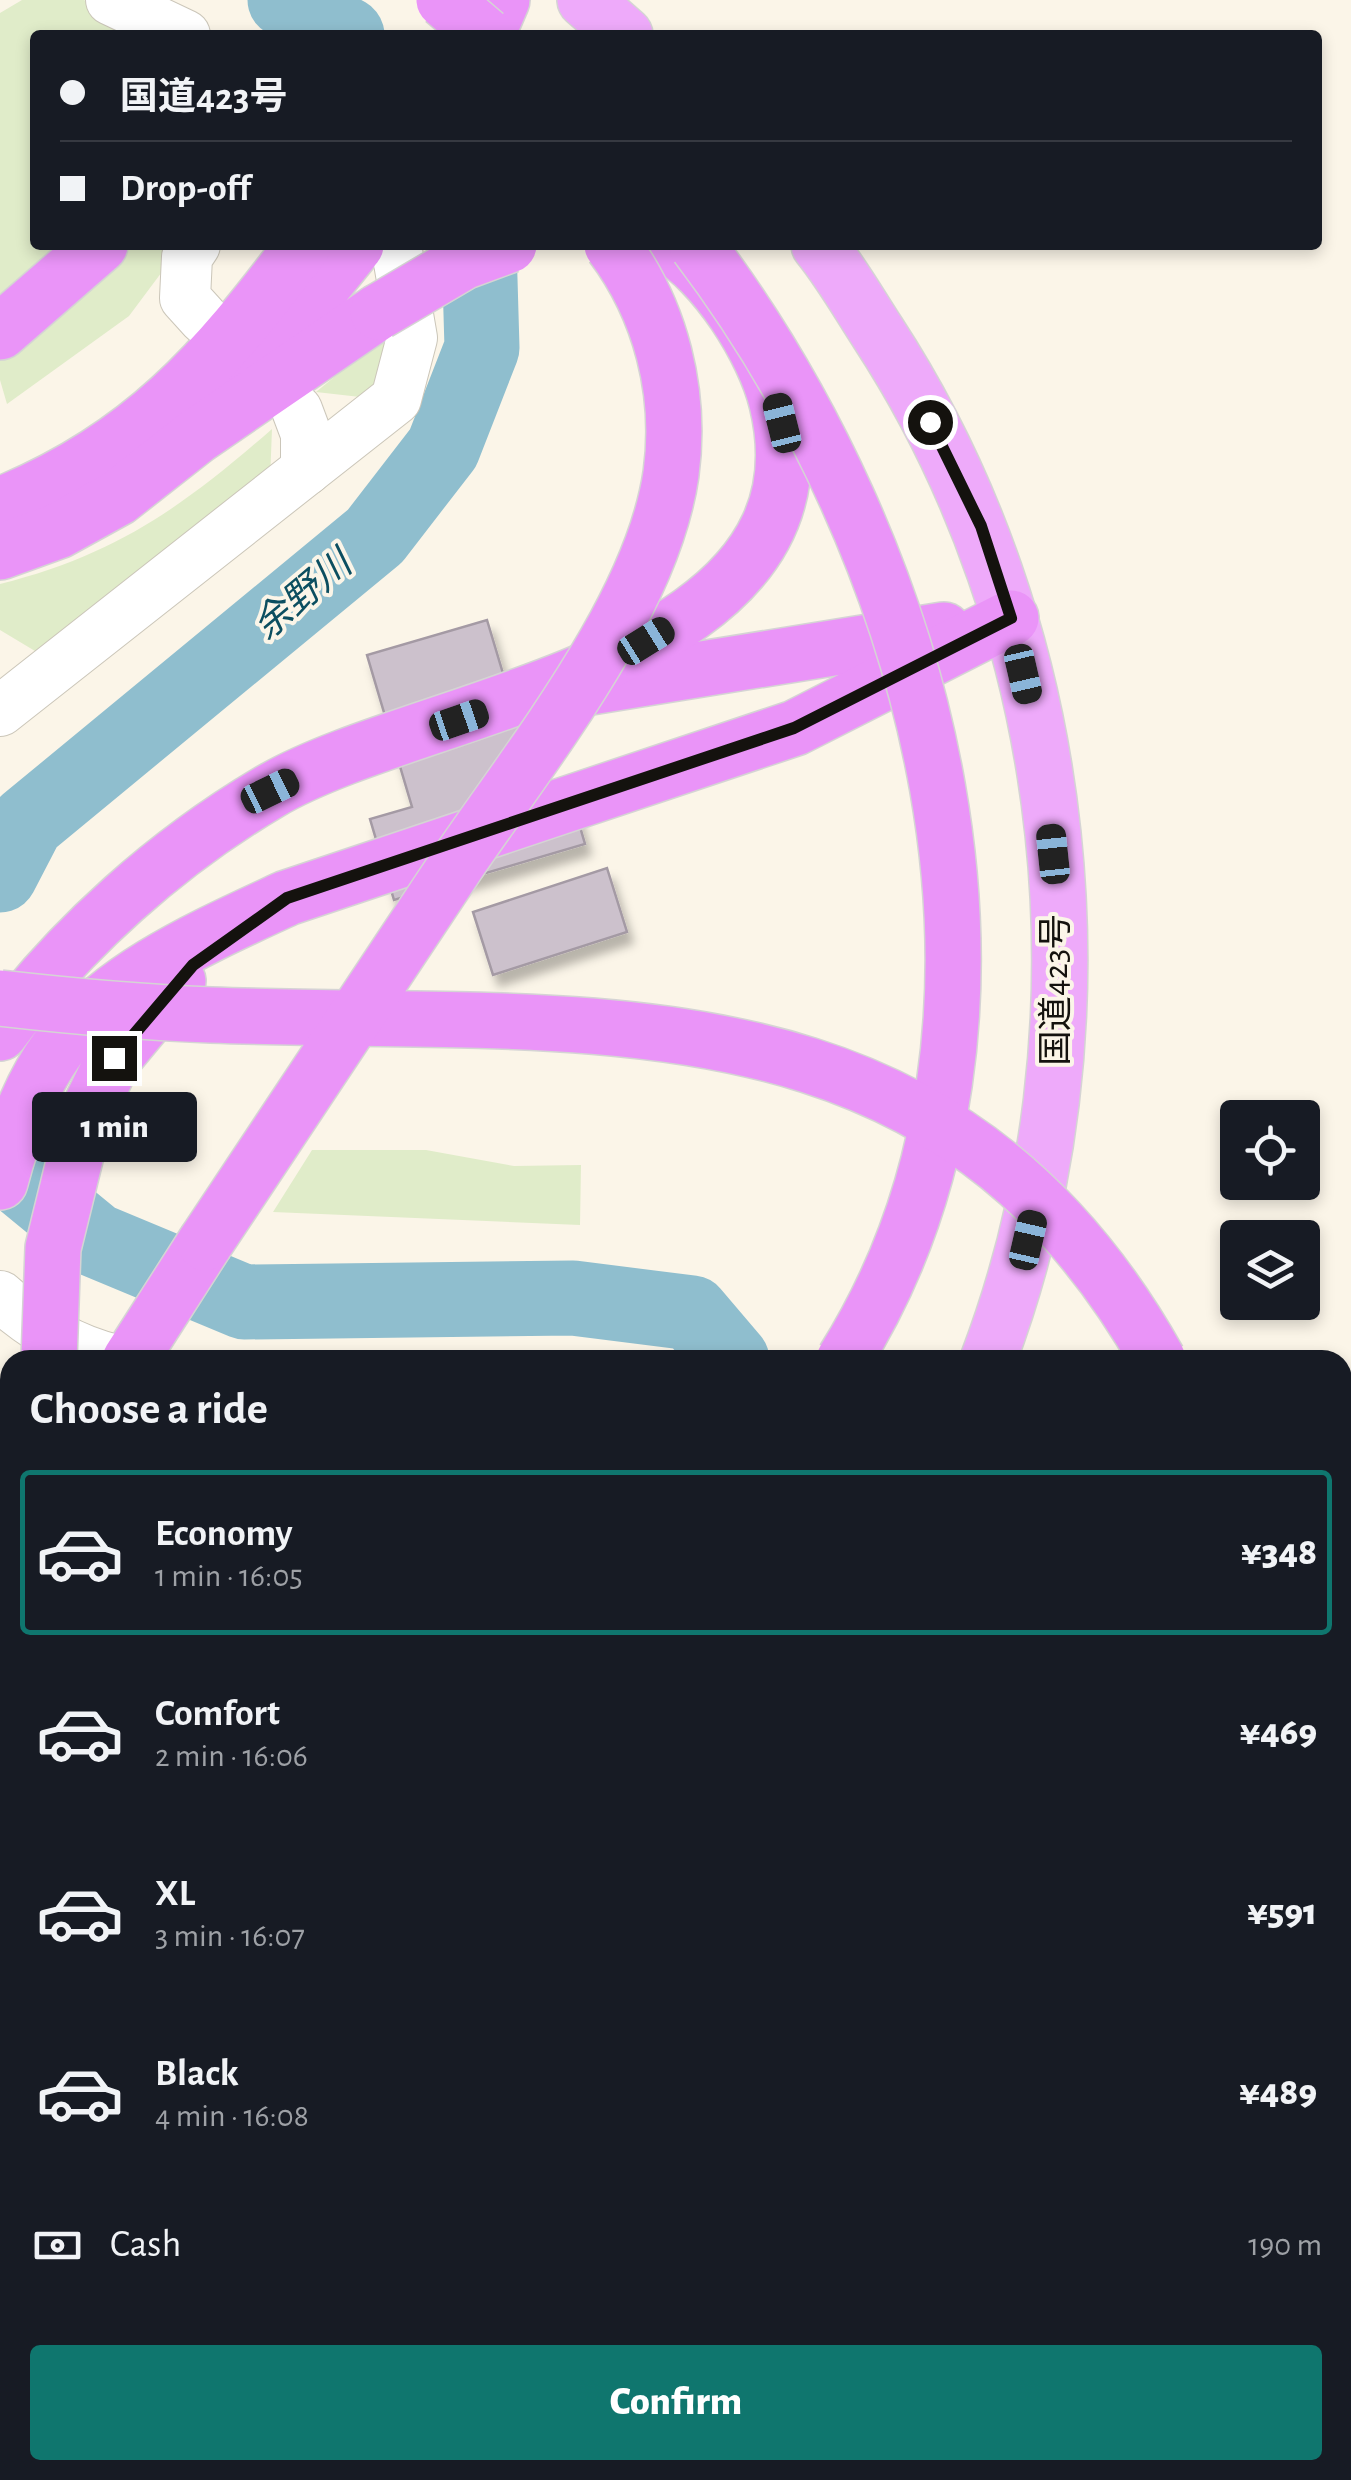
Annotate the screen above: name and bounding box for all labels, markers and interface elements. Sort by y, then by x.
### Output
text: 国道423号 [120,79,287,117]
text: Drop-off [120,170,251,208]
car [760,390,804,456]
route start [908,400,953,445]
water label: 余野川 [246,541,362,647]
car [613,612,679,670]
car [1002,641,1044,707]
car [426,696,492,744]
car [236,764,304,818]
car [1035,823,1071,885]
street label: 国道423号 [1037,914,1074,1066]
route end [92,1036,137,1081]
callout: 1 min [32,1093,196,1163]
map controls [1220,1100,1320,1320]
button: locate [1220,1100,1320,1200]
text: 1 min [80,1111,149,1143]
car [1007,1207,1049,1273]
button: layers [1220,1220,1320,1320]
text: Choose a ride [30,1387,268,1432]
icon: car [35,1508,125,1598]
text: Economy [155,1515,293,1553]
text: ¥348 [1241,1534,1317,1572]
text: 1 min · 16:05 [155,1560,303,1592]
icon: car [35,1688,125,1778]
text: Comfort [155,1695,280,1733]
text: ¥469 [1239,1714,1317,1752]
text: 2 min · 16:06 [155,1740,308,1772]
icon: car [35,1868,125,1958]
text: XL [155,1875,195,1913]
text: ¥591 [1247,1894,1317,1932]
text: 3 min · 16:07 [155,1920,305,1952]
icon: car [35,2048,125,2138]
text: Black [155,2055,239,2093]
text: ¥489 [1239,2074,1317,2112]
text: 4 min · 16:08 [155,2100,309,2132]
icon: cash [30,2218,85,2273]
text: Cash [110,2226,181,2264]
text: 190 m [1248,2229,1322,2261]
button: Confirm [30,2345,1322,2460]

